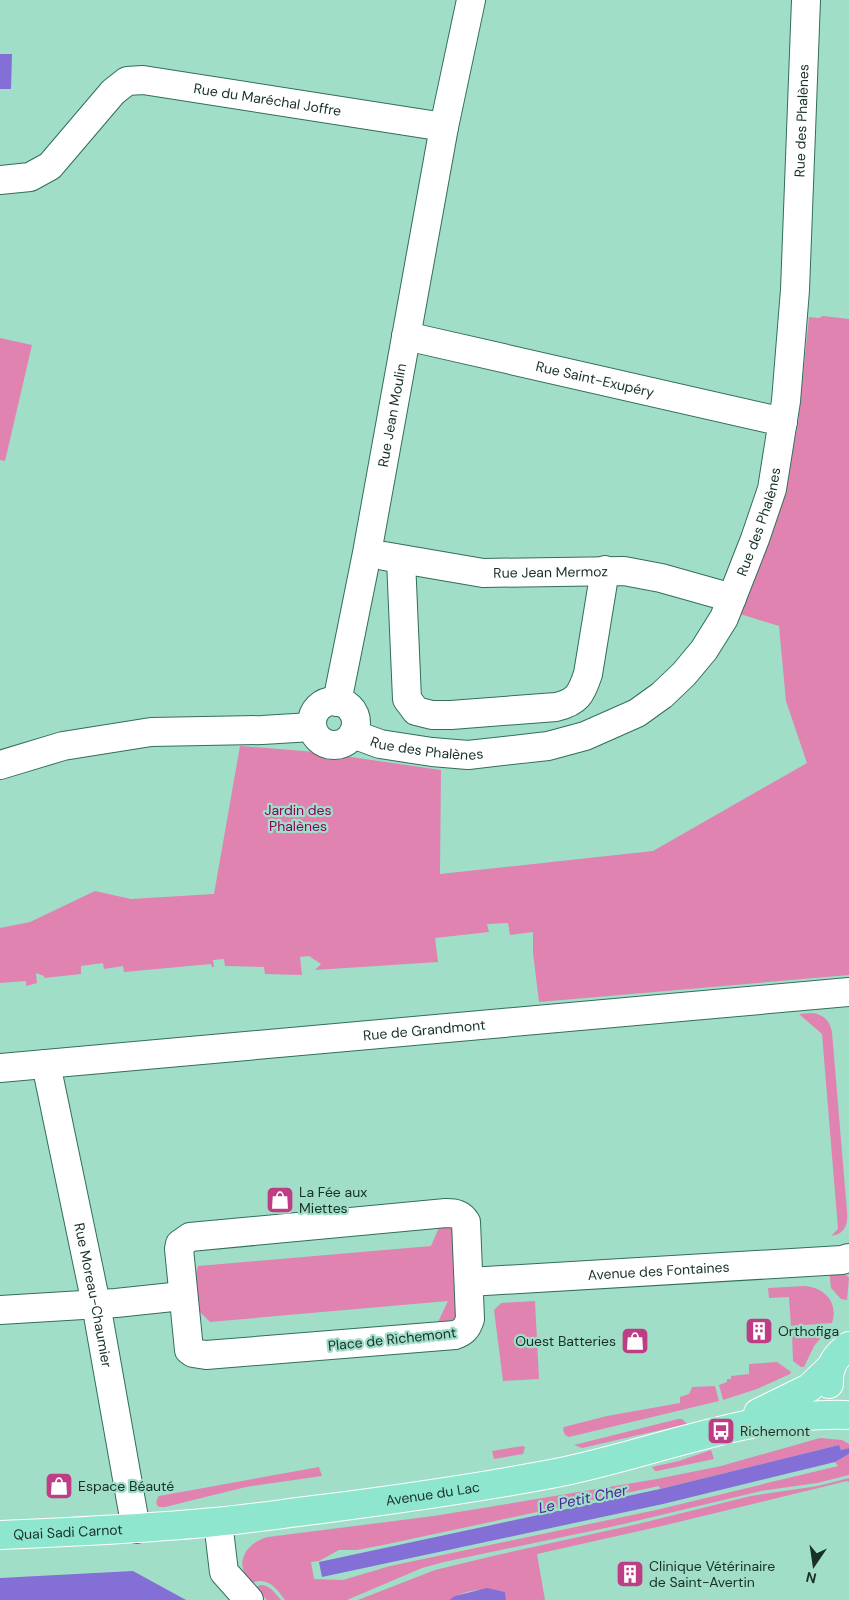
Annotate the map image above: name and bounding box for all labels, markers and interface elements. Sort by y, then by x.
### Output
street label: Rue des Phalènes [790,64,813,178]
street label: Rue du Maréchal Joffre [192,79,343,120]
street label: Rue Saint-Exupéry [534,357,656,401]
street label: Rue Jean Moulin [374,362,410,469]
street label: Rue des Phalènes [732,466,784,579]
street label: Rue Jean Mermoz [493,562,608,582]
street label: Rue des Phalènes [368,732,484,764]
park label: Jardin des Phalènes [264,801,332,835]
street label: Rue de Grandmont [362,1016,486,1044]
place label: La Fée aux Miettes [299,1183,367,1217]
shop icon: La Fée aux Miettes [265,1185,295,1215]
street label: Rue Moreau-Chaumier [70,1221,116,1369]
street label: Avenue des Fontaines [587,1258,730,1284]
building icon: Orthofiga [744,1316,774,1346]
place label: Orthofiga [778,1322,839,1340]
street label: Place de Richemont [327,1323,457,1355]
shop icon: Ouest Batteries [620,1326,650,1356]
place label: Ouest Batteries [515,1332,616,1350]
bus stop icon: Richemont [706,1416,736,1446]
place label: Richemont [740,1422,810,1440]
shop icon: Espace Béauté [44,1471,74,1501]
place label: Espace Béauté [78,1477,174,1495]
street label: Avenue du Lac [384,1478,481,1509]
water label: Le Petit Cher [537,1480,630,1518]
street label: Quai Sadi Carnot [13,1520,123,1543]
north arrow [789,1540,839,1590]
place label: Clinique Vétérinaire de Saint-Avertin [649,1557,775,1591]
building icon: Clinique Vétérinaire de Saint-Avertin [615,1559,645,1589]
text: N [804,1568,818,1588]

